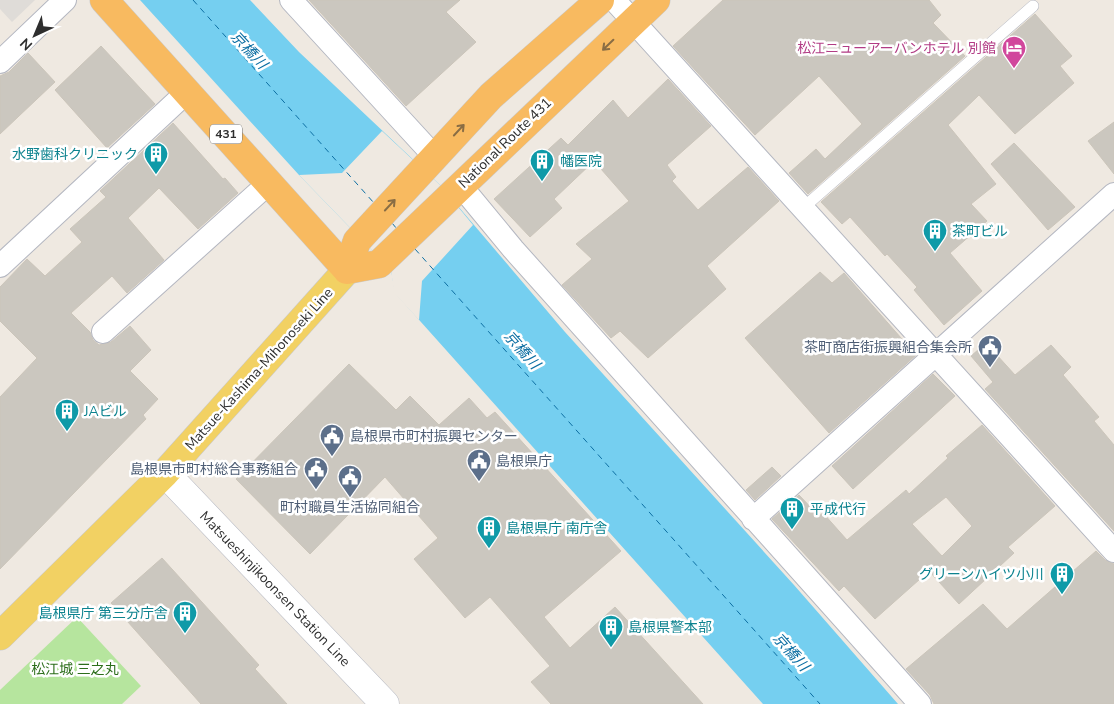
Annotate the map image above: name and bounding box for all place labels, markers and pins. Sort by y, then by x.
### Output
hotel icon: 松江ニューアーバンホテル 別館 [1001,35,1027,69]
place label: 松江ニューアーバンホテル 別館 [797,39,996,58]
building icon: 水野歯科クリニック [143,141,169,175]
place label: 水野歯科クリニック [12,145,138,164]
building icon: 幡医院 [529,148,555,182]
place label: 幡医院 [560,152,602,171]
building icon: 茶町ビル [922,218,948,252]
place label: 茶町ビル [952,222,1008,241]
public building icon: 茶町商店街振興組合集会所 [977,334,1003,368]
place label: 茶町商店街振興組合集会所 [804,338,972,357]
building icon: JAビル [54,398,80,432]
place label: JAビル [83,402,127,421]
public building icon: 島根県市町村振興センター [319,423,345,457]
place label: 島根県市町村振興センター [350,427,518,446]
public building icon: 島根県庁 [466,448,492,482]
place label: 島根県庁 [496,452,552,471]
public building icon: 島根県市町村総合事務組合 [303,456,329,490]
place label: 島根県市町村総合事務組合 [130,460,298,479]
public building icon: 町村職員生活協同組合 [337,464,363,498]
building icon: 平成代行 [779,496,805,530]
place label: 町村職員生活協同組合 [280,498,420,517]
place label: 平成代行 [810,500,866,519]
building icon: 島根県庁 南庁舎 [476,515,502,549]
place label: 島根県庁 南庁舎 [506,519,608,538]
building icon: グリーンハイツ小川 [1049,561,1075,595]
place label: グリーンハイツ小川 [919,565,1044,584]
building icon: 島根県庁 第三分庁舎 [172,600,198,634]
place label: 島根県庁 第三分庁舎 [38,604,168,623]
building icon: 島根県警本部 [598,614,624,648]
place label: 島根県警本部 [628,618,712,637]

